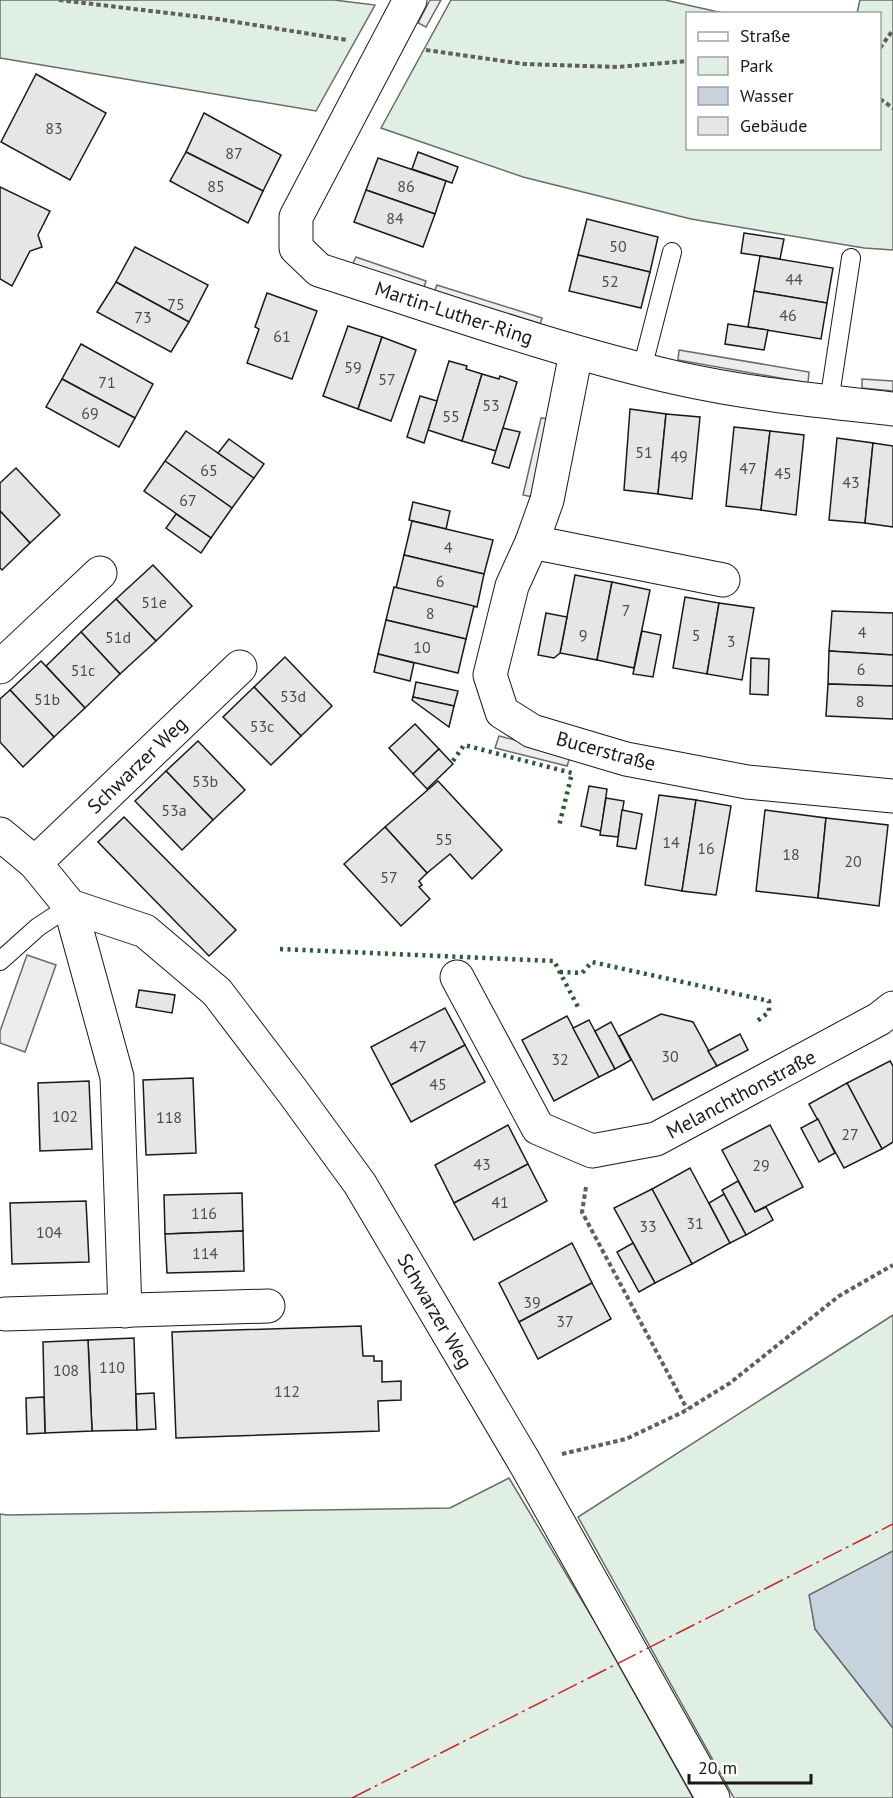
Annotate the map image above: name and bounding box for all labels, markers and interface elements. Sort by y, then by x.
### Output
legend [686,12,881,150]
text: Straße [740,24,791,47]
text: Park [740,54,773,77]
text: Wasser [740,84,794,107]
text: Gebäude [740,114,807,137]
house number: 83 [45,118,63,138]
house number: 87 [225,143,243,163]
house number: 85 [207,176,225,196]
house number: 86 [397,176,415,196]
house number: 84 [386,208,404,228]
house number: 50 [609,236,627,256]
house number: 44 [785,269,803,289]
house number: 52 [601,271,619,291]
street label: Martin-Luther-Ring [372,275,536,351]
house number: 75 [167,294,185,314]
house number: 46 [779,305,797,325]
house number: 73 [134,307,152,327]
house number: 61 [273,326,291,346]
house number: 59 [344,357,362,377]
house number: 57 [378,369,396,389]
house number: 71 [98,372,116,392]
house number: 53 [482,395,500,415]
house number: 69 [81,403,99,423]
house number: 55 [442,406,460,426]
house number: 51 [635,442,653,462]
house number: 49 [670,446,688,466]
house number: 47 [739,458,757,478]
house number: 65 [200,460,218,480]
house number: 45 [774,463,792,483]
house number: 43 [842,472,860,492]
house number: 67 [179,490,197,510]
house number: 4 [444,537,453,557]
house number: 6 [436,571,444,591]
house number: 51e [141,592,167,612]
house number: 7 [622,600,630,620]
house number: 8 [426,603,434,623]
house number: 4 [858,622,867,642]
house number: 9 [579,625,587,645]
house number: 5 [692,625,700,645]
house number: 51d [105,627,131,647]
house number: 3 [727,631,735,651]
house number: 10 [413,637,431,657]
house number: 6 [857,659,865,679]
house number: 51c [71,660,95,680]
house number: 53d [280,686,306,706]
house number: 51b [34,689,60,709]
house number: 8 [856,691,864,711]
street label: Schwarzer Weg [82,711,192,819]
house number: 53c [250,716,274,736]
street label: Bucerstraße [553,725,659,777]
house number: 53b [192,771,218,791]
house number: 53a [161,800,187,820]
house number: 55 [435,829,453,849]
house number: 14 [662,832,680,852]
house number: 16 [697,838,715,858]
house number: 18 [782,844,800,864]
house number: 20 [844,851,862,871]
house number: 57 [380,867,398,887]
house number: 47 [409,1036,427,1056]
street label: Melanchthonstraße [662,1044,820,1144]
house number: 30 [661,1046,679,1066]
house number: 32 [551,1049,569,1069]
house number: 45 [429,1074,447,1094]
house number: 102 [52,1106,78,1126]
house number: 118 [156,1107,182,1127]
house number: 27 [841,1124,859,1144]
house number: 43 [473,1154,491,1174]
house number: 29 [752,1155,770,1175]
house number: 41 [491,1192,509,1212]
house number: 116 [191,1203,217,1223]
house number: 31 [686,1213,704,1233]
house number: 33 [639,1216,657,1236]
house number: 104 [36,1222,62,1242]
house number: 114 [192,1243,218,1263]
street label: Schwarzer Weg [392,1249,478,1373]
house number: 39 [523,1292,541,1312]
house number: 37 [556,1311,574,1331]
house number: 110 [99,1357,125,1377]
house number: 108 [53,1360,79,1380]
house number: 112 [274,1381,300,1401]
scale bar [689,1747,810,1785]
text: 20 m [698,1756,737,1779]

